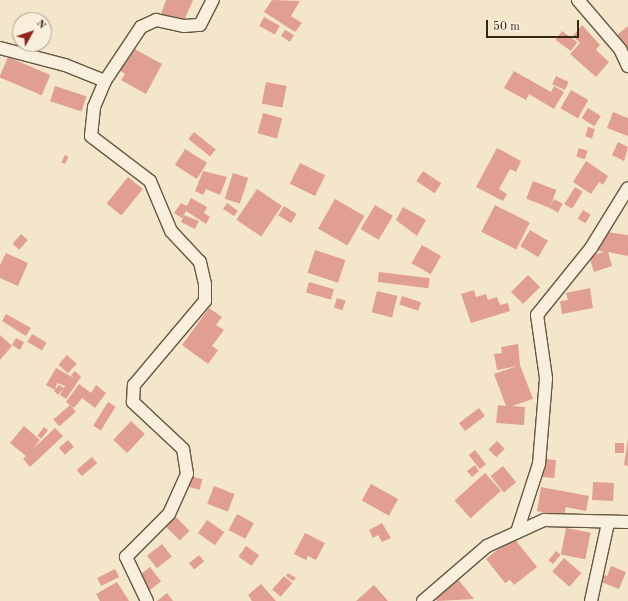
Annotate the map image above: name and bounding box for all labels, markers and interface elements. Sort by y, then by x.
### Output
north arrow [12,12,52,52]
scale bar [488,12,581,38]
text: N [34,18,48,31]
text: 50 m [493,21,520,33]

